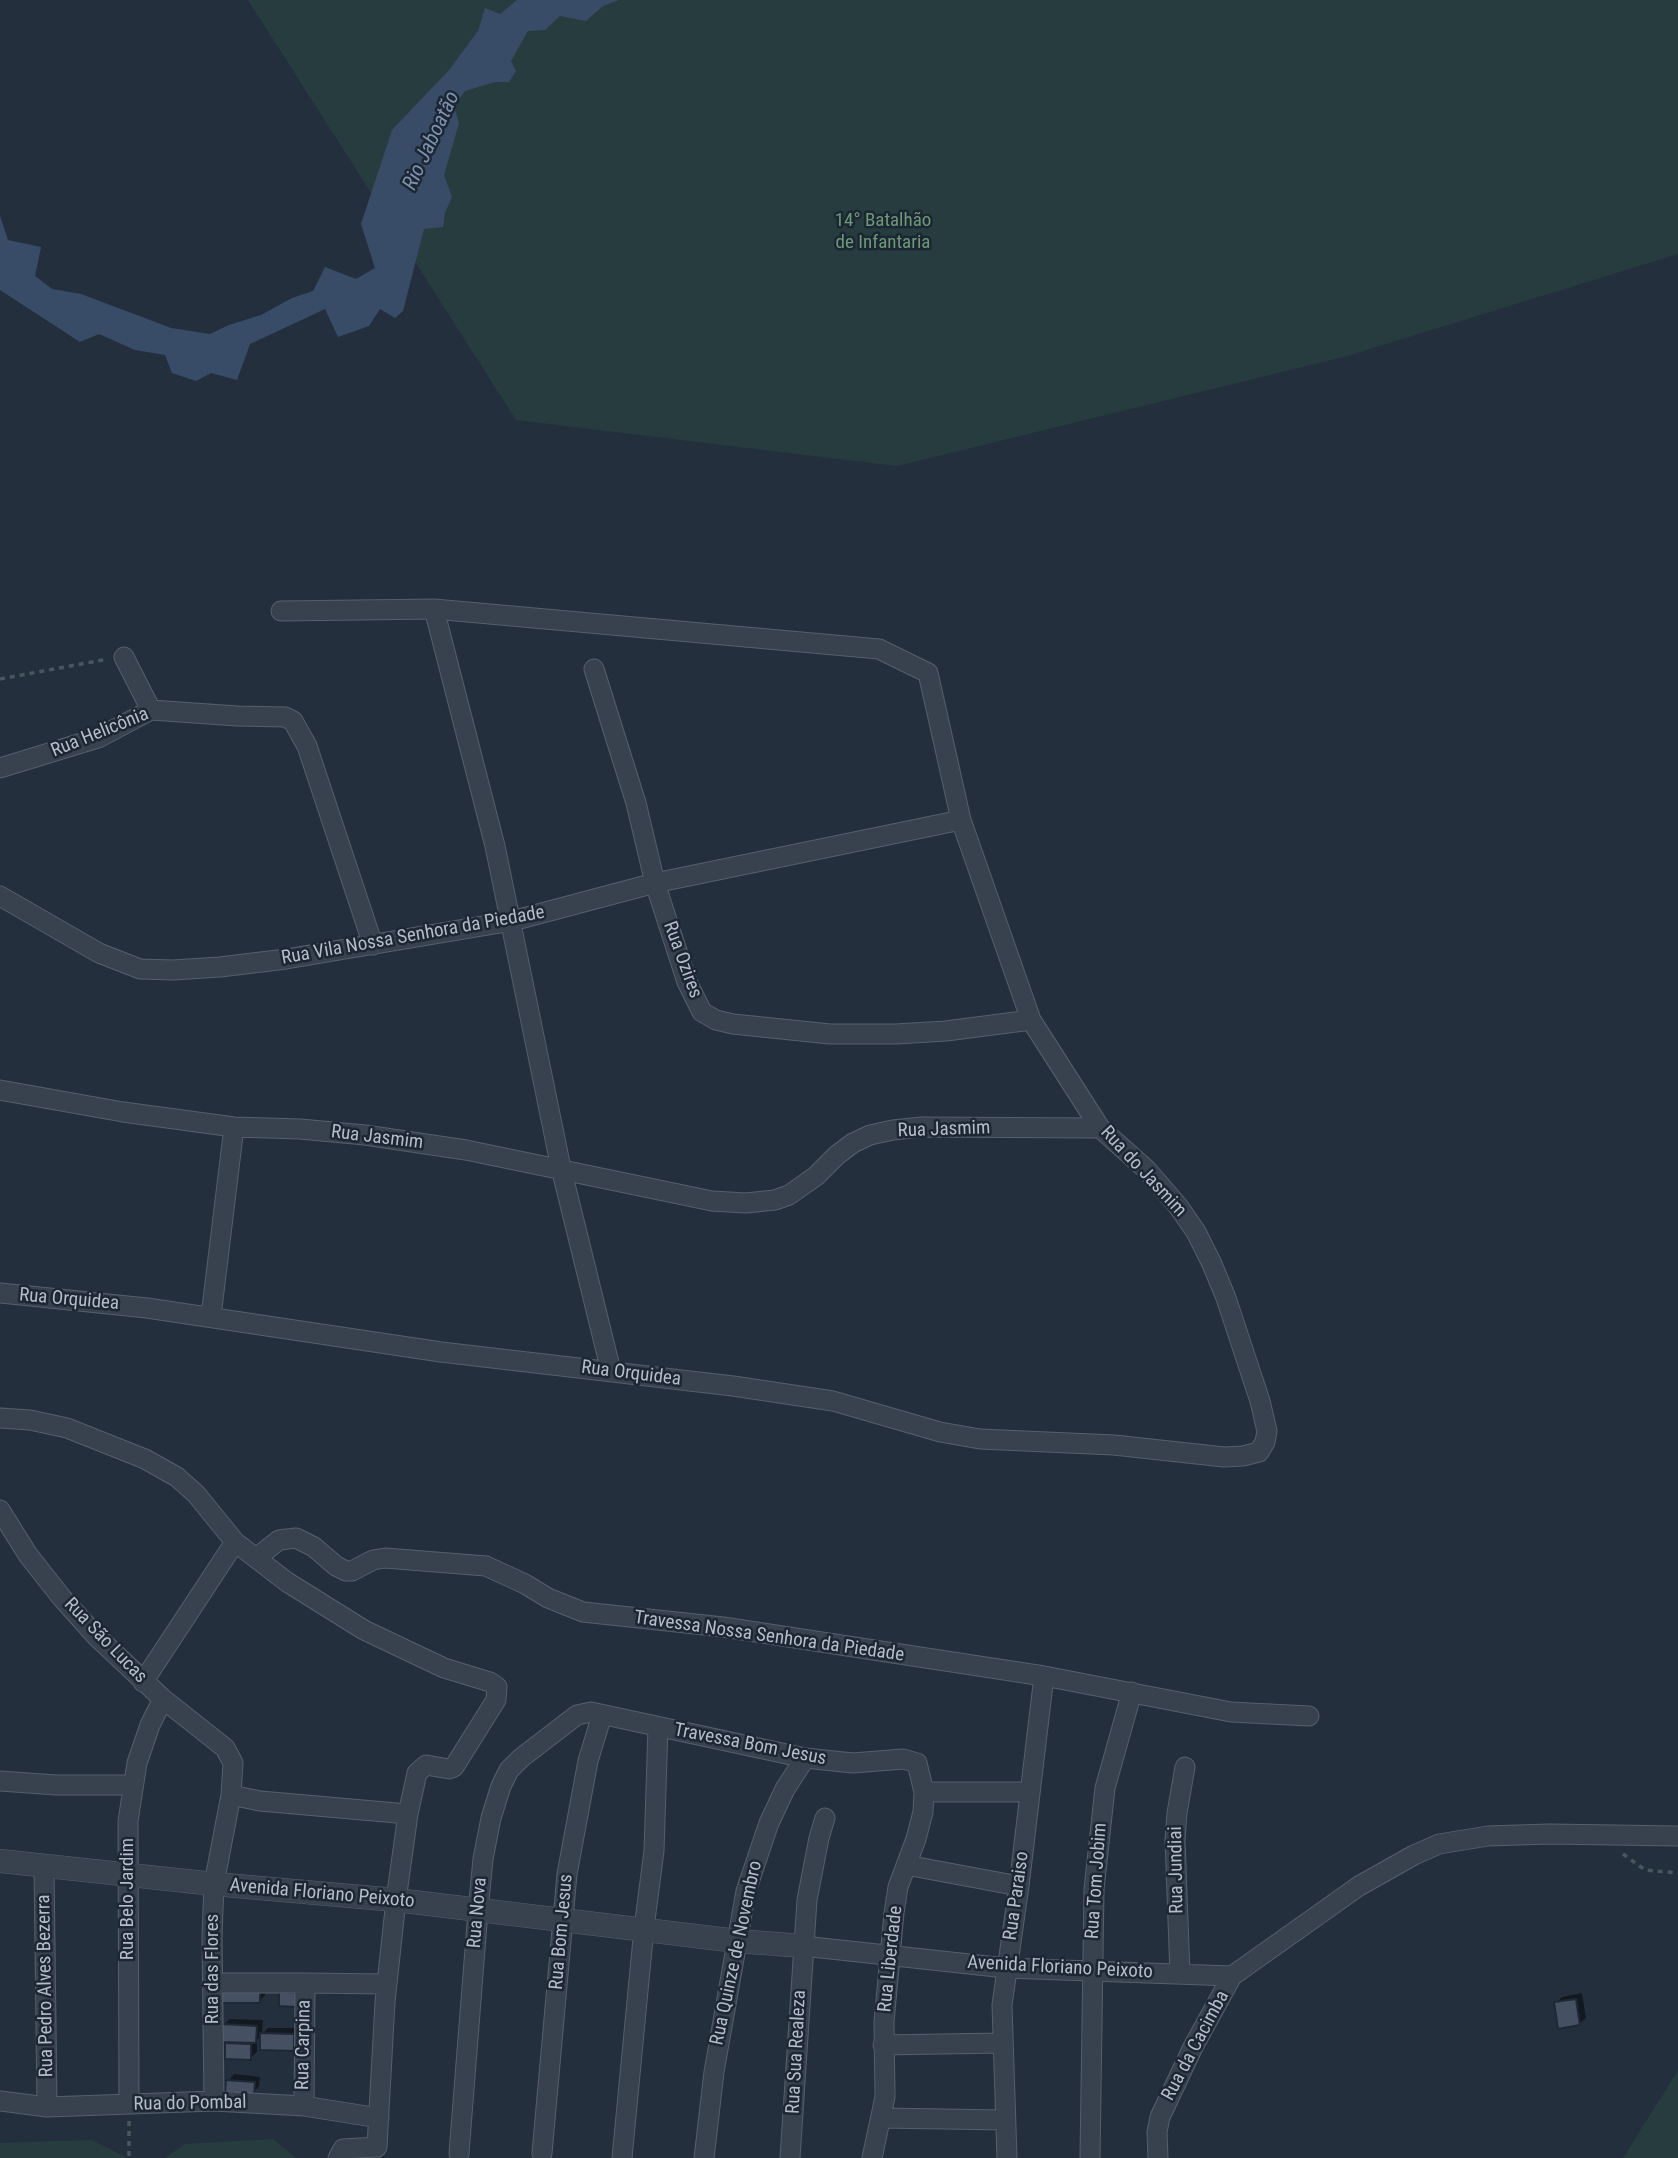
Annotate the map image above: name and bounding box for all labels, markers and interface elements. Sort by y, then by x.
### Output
water label: Rio Jaboatão [398,88,466,194]
park label: 14° Batalhão de Infantaria [835,210,931,254]
street label: Rua Helicônia [48,703,152,763]
street label: Rua Vila Nossa Senhora da Piedade [280,902,546,970]
street label: Rua Ozires [658,918,706,1002]
street label: Rua Jasmim [897,1117,991,1143]
street label: Rua Jasmim [330,1121,424,1155]
street label: Rua do Jasmim [1095,1122,1191,1222]
street label: Rua Orquidea [18,1284,120,1316]
street label: Rua Orquidea [580,1357,682,1391]
street label: Rua São Lucas [59,1594,151,1688]
street label: Travessa Nossa Senhora da Piedade [633,1607,905,1667]
street label: Travessa Bom Jesus [672,1719,828,1771]
street label: Rua Tom Jobim [1082,1822,1112,1940]
street label: Rua Jundiai [1165,1826,1189,1914]
street label: Rua Belo Jardim [117,1838,139,1960]
street label: Rua Paraiso [999,1850,1035,1942]
street label: Rua Quinze de Novembro [706,1859,768,2047]
street label: Rua Bom Jesus [546,1873,578,1991]
street label: Avenida Floriano Peixoto [229,1875,415,1913]
street label: Rua Nova [464,1877,492,1949]
street label: Rua Pedro Alves Bezerra [33,1894,59,2078]
street label: Rua Liberdade [874,1905,908,2013]
street label: Rua das Flores [202,1914,224,2024]
street label: Avenida Floriano Peixoto [967,1952,1153,1984]
street label: Rua da Cacimba [1157,1987,1235,2105]
street label: Rua Sua Realeza [782,1989,812,2115]
street label: Rua Carpina [292,2000,316,2090]
street label: Rua do Pombal [133,2092,247,2116]

